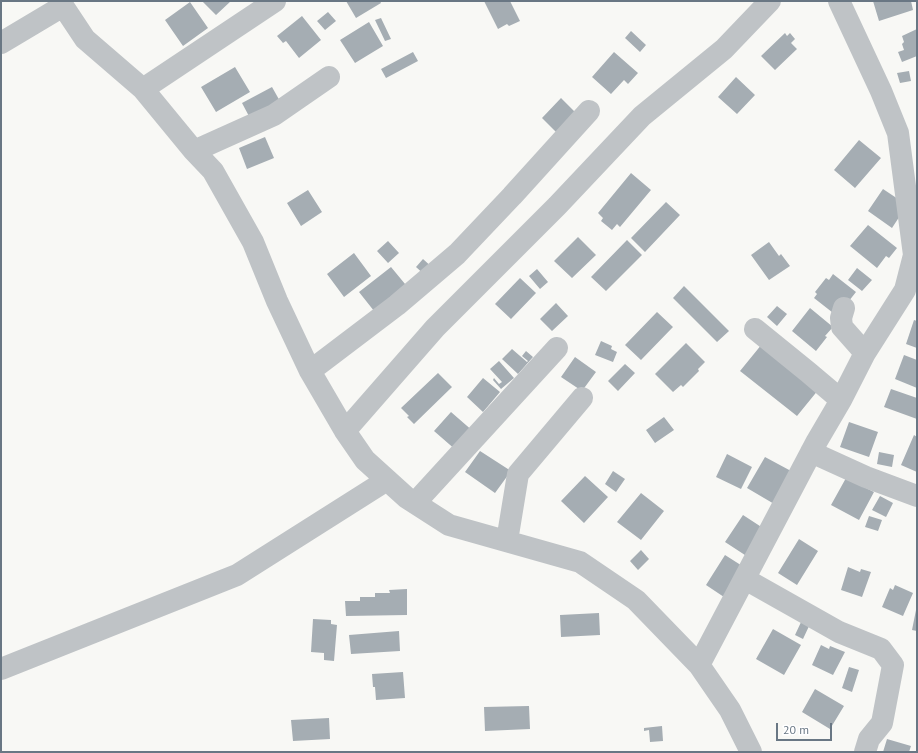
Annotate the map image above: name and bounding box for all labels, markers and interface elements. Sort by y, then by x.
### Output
scale bar [778,715,834,741]
text: 20 m [783,722,809,737]

